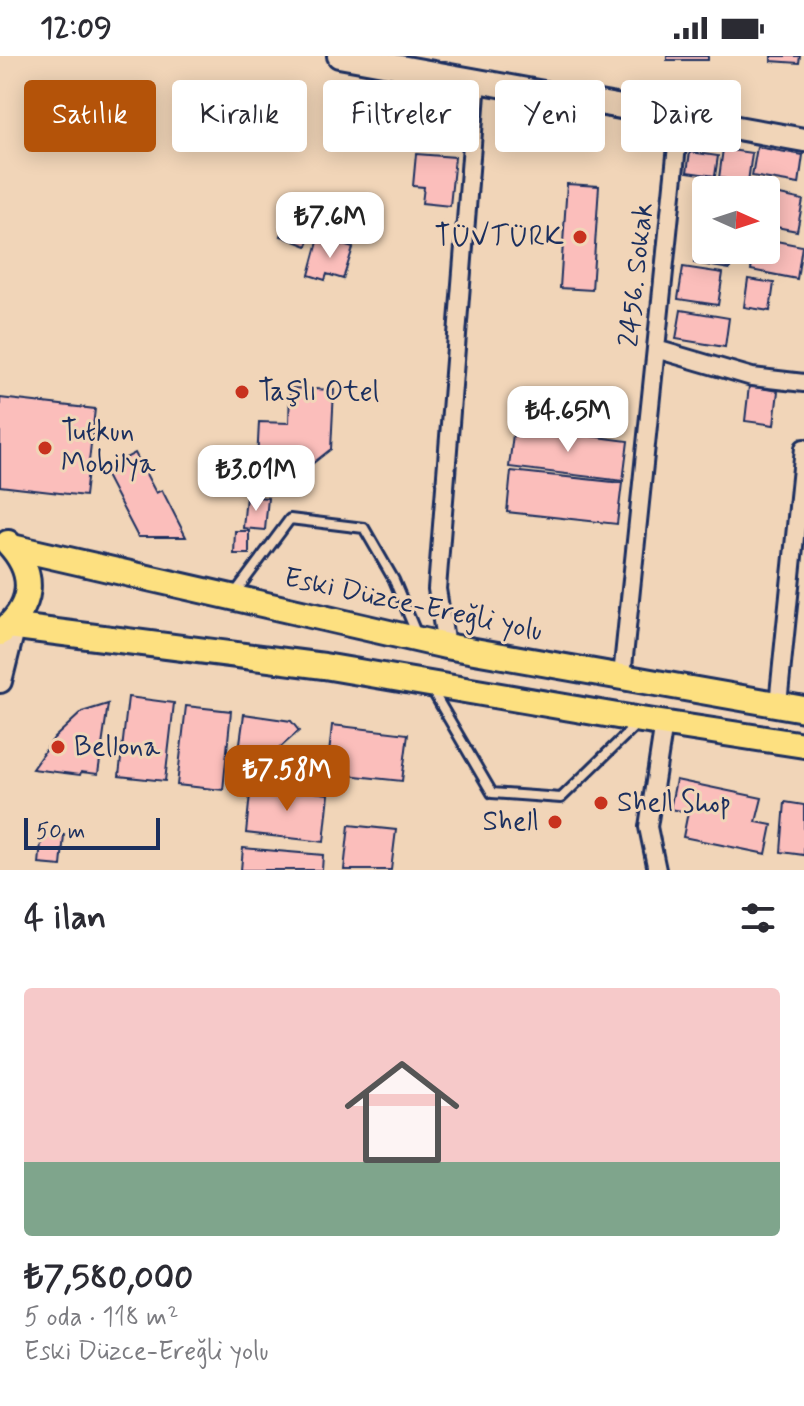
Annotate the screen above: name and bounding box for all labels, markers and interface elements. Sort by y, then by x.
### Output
text: 12:09 [40,9,112,48]
chip: Satılık [24,80,156,152]
chip: Kiralık [172,80,307,152]
chip: Filtreler [323,80,479,152]
chip: Yeni [495,80,605,152]
chip: Daire [621,80,741,152]
north arrow [692,176,780,264]
map controls [692,176,780,264]
pin: ₺7.6M [274,192,386,260]
text: ₺7.6M [294,201,366,235]
street label: 2456. Sokak [611,201,663,349]
place label: TÜVTÜRK [434,219,564,256]
marker: TÜVTÜRK [571,228,589,246]
place label: Taşlı Otel [258,374,379,411]
marker: Taşlı Otel [233,383,251,401]
pin: ₺4.65M [503,386,633,454]
text: ₺4.65M [525,395,611,429]
place label: Tutkun Mobilya [61,414,156,483]
marker: Tutkun Mobilya [36,439,54,457]
pin: ₺3.01M [191,445,321,513]
text: ₺3.01M [216,454,296,488]
street label: Eski Düzce-Ereğli yolu [280,560,546,650]
place label: Bellona [74,729,160,766]
marker: Bellona [49,738,67,756]
pin: ₺7.58M [222,745,352,813]
text: ₺7.58M [243,754,331,788]
place label: Shell Shop [617,785,731,822]
marker: Shell Shop [592,794,610,812]
place label: Shell [483,804,539,841]
marker: Shell [546,813,564,831]
scale bar [24,814,160,850]
text: 50 m [36,818,85,846]
text: 4 ilan [24,896,106,941]
icon: filters [736,896,780,940]
icon: home [330,1040,474,1184]
text: ₺7,580,000 [24,1256,193,1301]
text: 5 oda · 118 m² [24,1301,178,1335]
text: Eski Düzce-Ereğli yolu [24,1335,268,1369]

